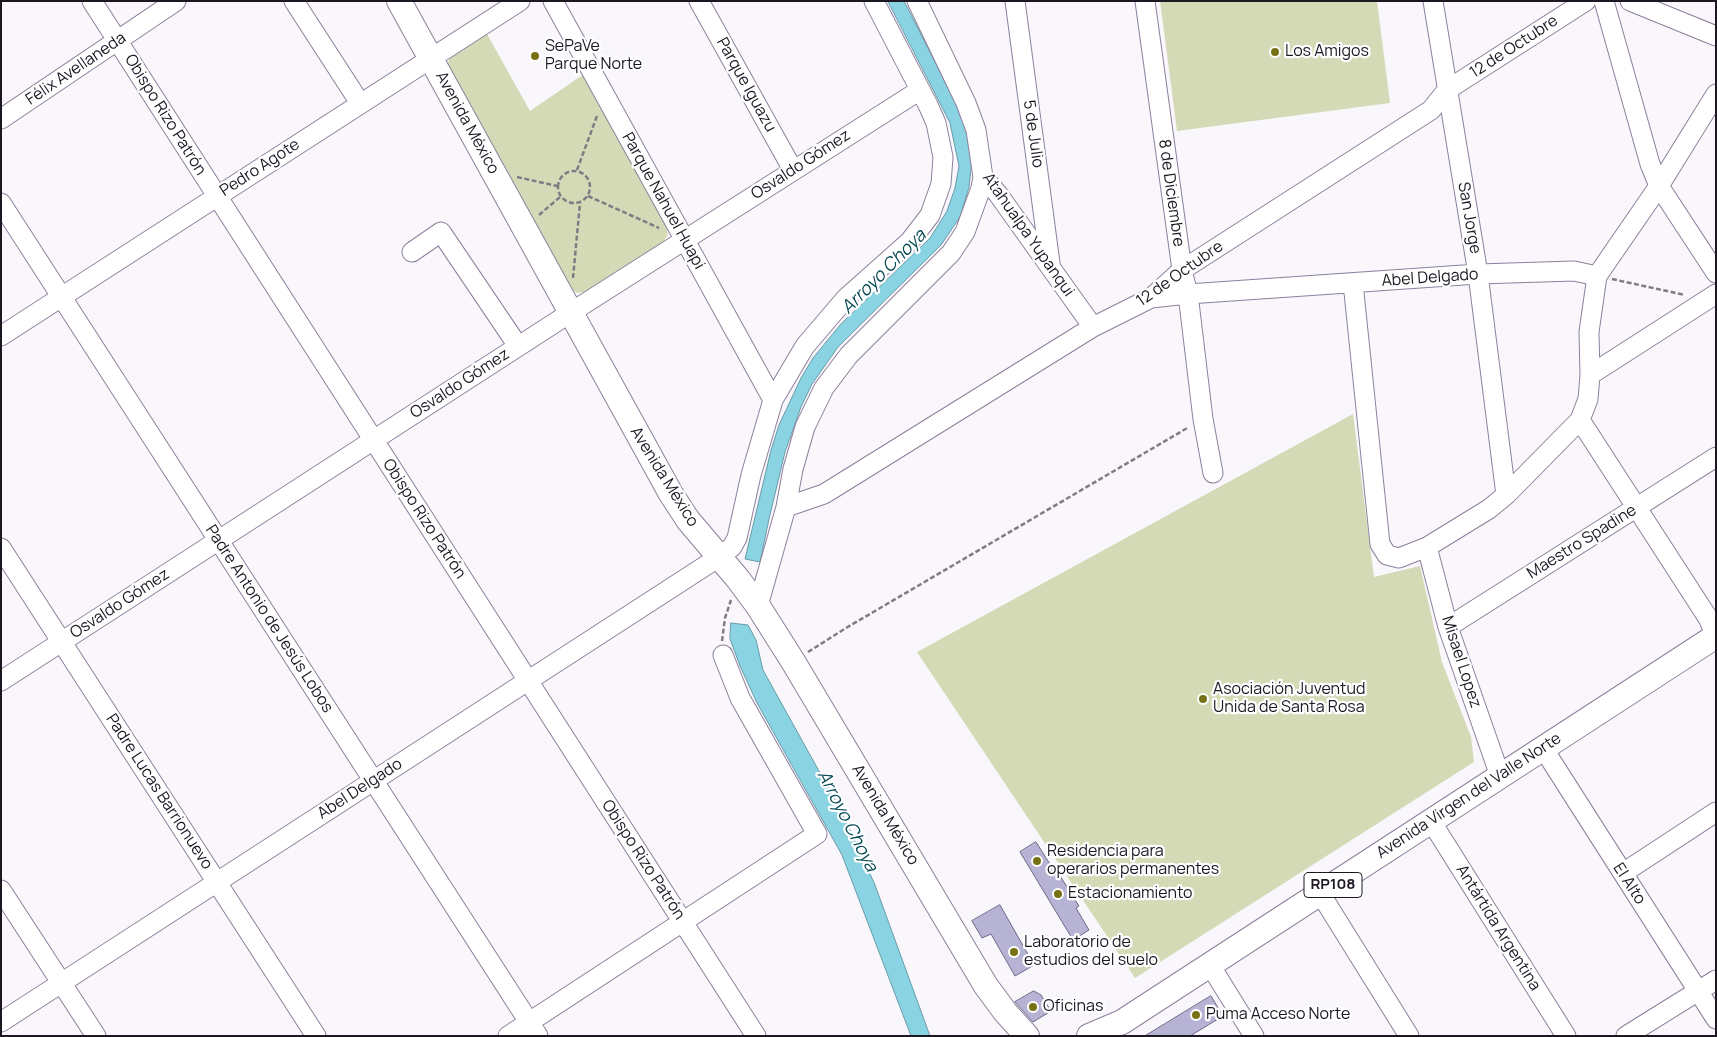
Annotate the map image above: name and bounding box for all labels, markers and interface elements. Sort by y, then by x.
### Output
street label: 12 de Octubre [1466,11,1562,83]
street label: Félix Avellaneda [22,29,130,109]
street label: Parque Iguazu [712,34,780,136]
place label: SePaVe Parque Norte [545,37,642,75]
place label: Los Amigos [1285,42,1369,62]
marker: Los Amigos [1269,46,1281,58]
marker: SePaVe Parque Norte [529,50,541,62]
street label: Obispo Rizo Patrón [120,51,210,179]
street label: Avenida México [431,69,503,177]
street label: 5 de Julio [1019,99,1047,169]
street label: Osvaldo Gómez [748,126,854,204]
street label: Parque Nahuel Huapi [617,129,709,273]
street label: Pedro Agote [217,135,303,201]
street label: 8 de Diciembre [1154,138,1188,248]
street label: Atahualpa Yupanqui [978,169,1078,301]
street label: San Jorge [1453,181,1485,255]
water label: Arroyo Choya [837,225,931,319]
street label: 12 de Octubre [1133,237,1227,311]
street label: Abel Delgado [1381,265,1479,291]
street label: Osvaldo Gómez [407,345,513,423]
street label: Avenida México [626,424,702,530]
street label: Obispo Rizo Patrón [378,456,470,582]
street label: Maestro Spadine [1524,501,1640,583]
street label: Padre Antonio de Jesús Lobos [201,521,337,717]
street label: Osvaldo Gómez [67,565,173,643]
street label: Misael Lopez [1437,614,1485,710]
place label: Asociación Juventud Unida de Santa Rosa [1213,680,1365,718]
marker: Asociación Juventud Unida de Santa Rosa [1197,693,1209,705]
street label: Padre Lucas Barrionuevo [102,711,216,873]
street label: Avenida Virgen del Valle Norte [1373,729,1565,863]
street label: Abel Delgado [314,755,406,823]
street label: Avenida México [847,761,923,869]
water label: Arroyo Choya [812,767,882,875]
street label: Obispo Rizo Patrón [597,797,689,923]
place label: Residencia para operarios permanentes [1047,842,1219,880]
marker: Residencia para operarios permanentes [1031,855,1043,867]
street label: El Alto [1609,860,1649,908]
street label: Antártida Argentina [1452,862,1544,994]
road number: RP108 [1304,872,1362,898]
place label: Estacionamiento [1068,884,1192,904]
marker: Estacionamiento [1052,888,1064,900]
place label: Laboratorio de estudios del suelo [1024,933,1158,971]
marker: Laboratorio de estudios del suelo [1008,946,1020,958]
place label: Oficinas [1043,997,1103,1017]
marker: Oficinas [1027,1001,1039,1013]
place label: Puma Acceso Norte [1206,1005,1350,1025]
marker: Puma Acceso Norte [1190,1009,1202,1021]

